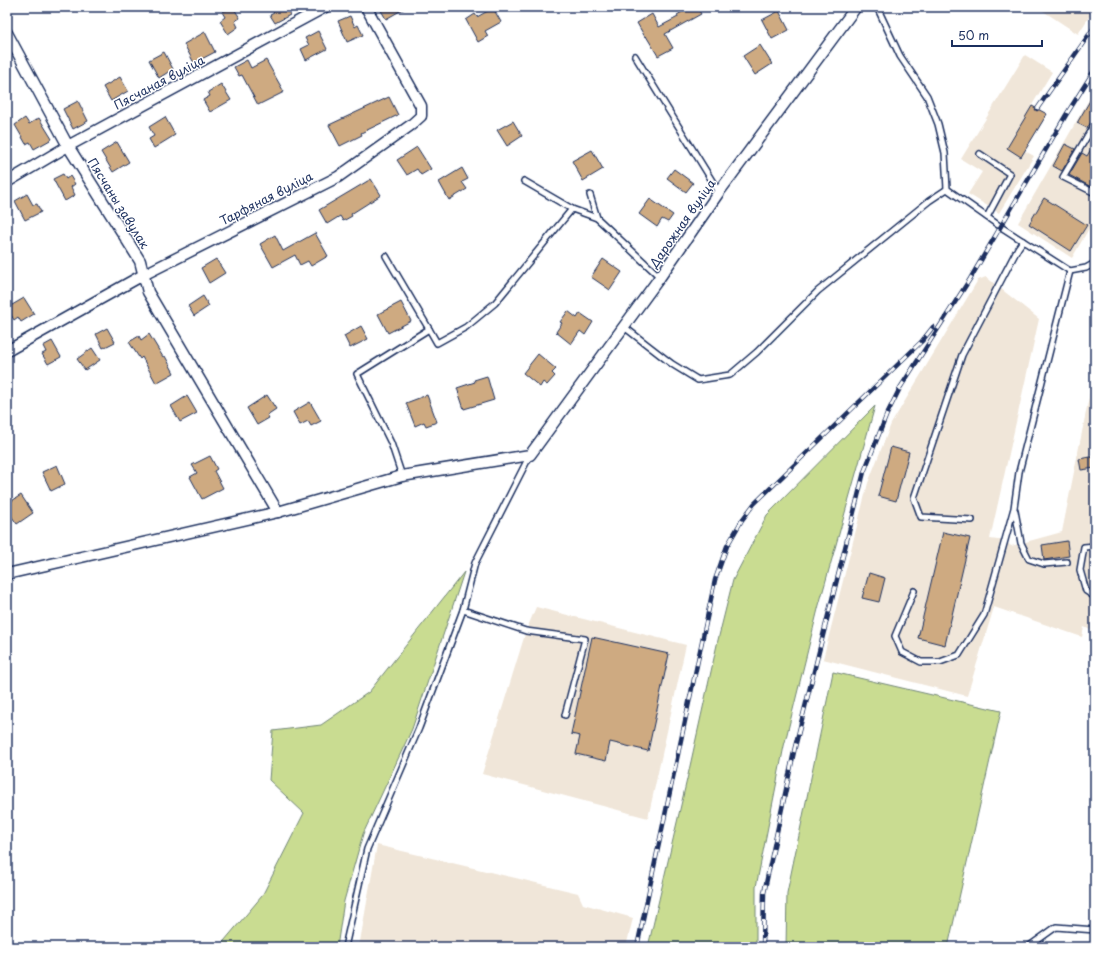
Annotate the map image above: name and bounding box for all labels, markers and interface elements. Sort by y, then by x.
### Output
scale bar [952,22,1042,48]
text: 50 m [958,26,989,44]
street label: Пясчаная вуліца [110,50,208,114]
street label: Пясчаны завулак [84,154,155,253]
street label: Тарфяная вуліца [216,166,316,229]
street label: Дарожная вуліца [644,174,720,272]

